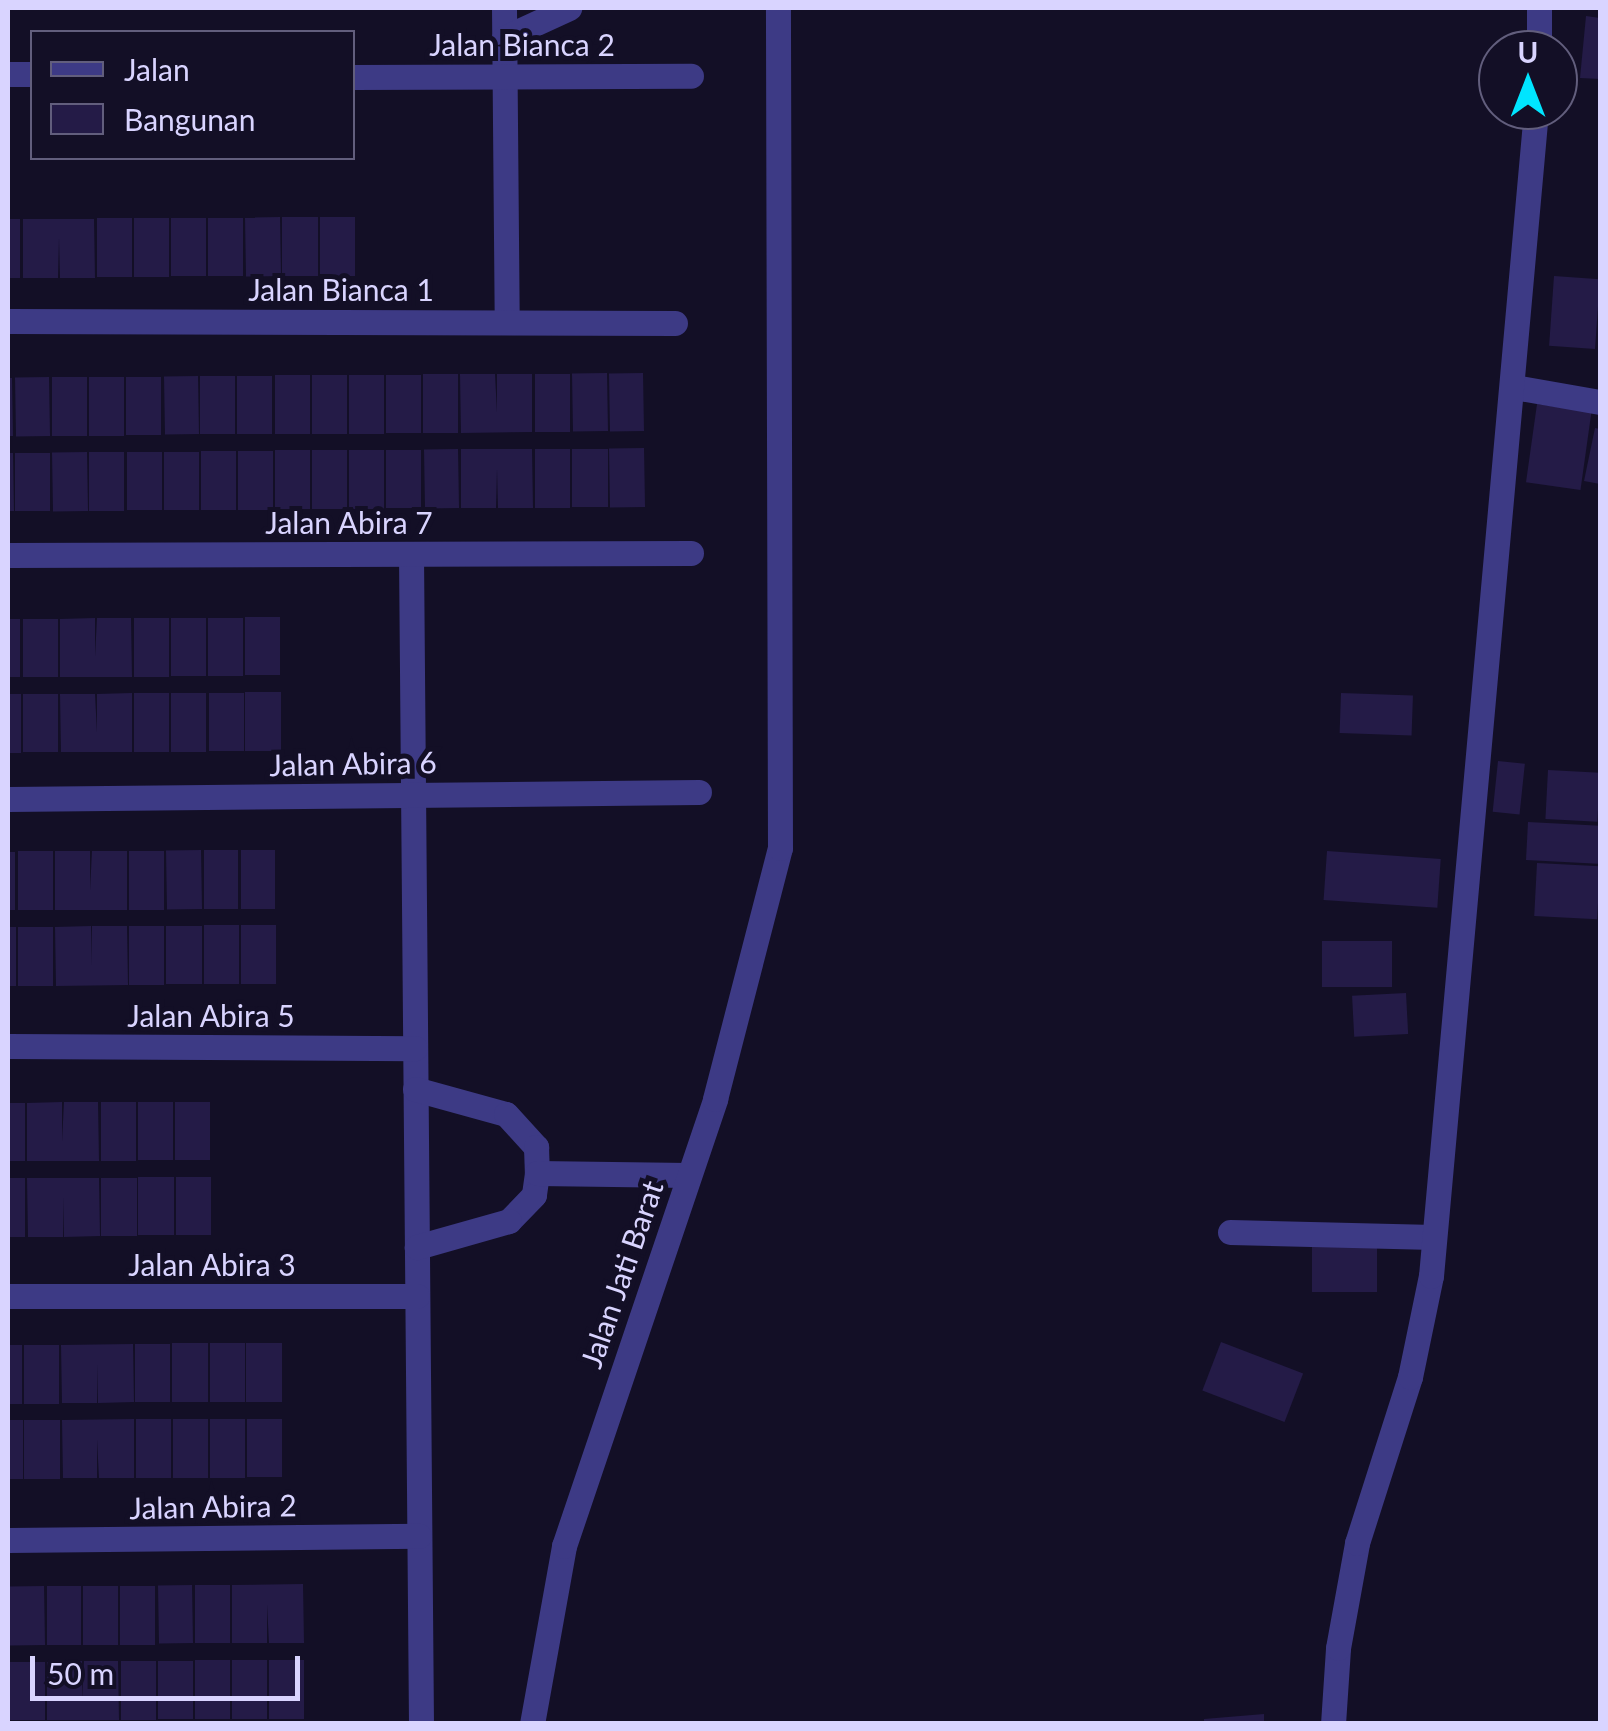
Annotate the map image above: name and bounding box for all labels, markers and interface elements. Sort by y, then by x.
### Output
street label: Jalan Bianca 2 [429,26,615,62]
legend [30,30,355,160]
north arrow [1478,30,1578,130]
text: U [1518,35,1538,69]
text: Jalan [124,51,190,87]
text: Bangunan [124,101,256,137]
street label: Jalan Bianca 1 [248,271,434,307]
street label: Jalan Abira 7 [265,504,433,540]
street label: Jalan Abira 6 [269,744,437,782]
street label: Jalan Abira 5 [127,997,295,1033]
street label: Jalan Jati Barat [572,1175,670,1373]
street label: Jalan Abira 3 [128,1246,296,1282]
street label: Jalan Abira 2 [129,1487,297,1525]
scale bar [35,1636,305,1698]
text: 50 m [47,1655,114,1691]

